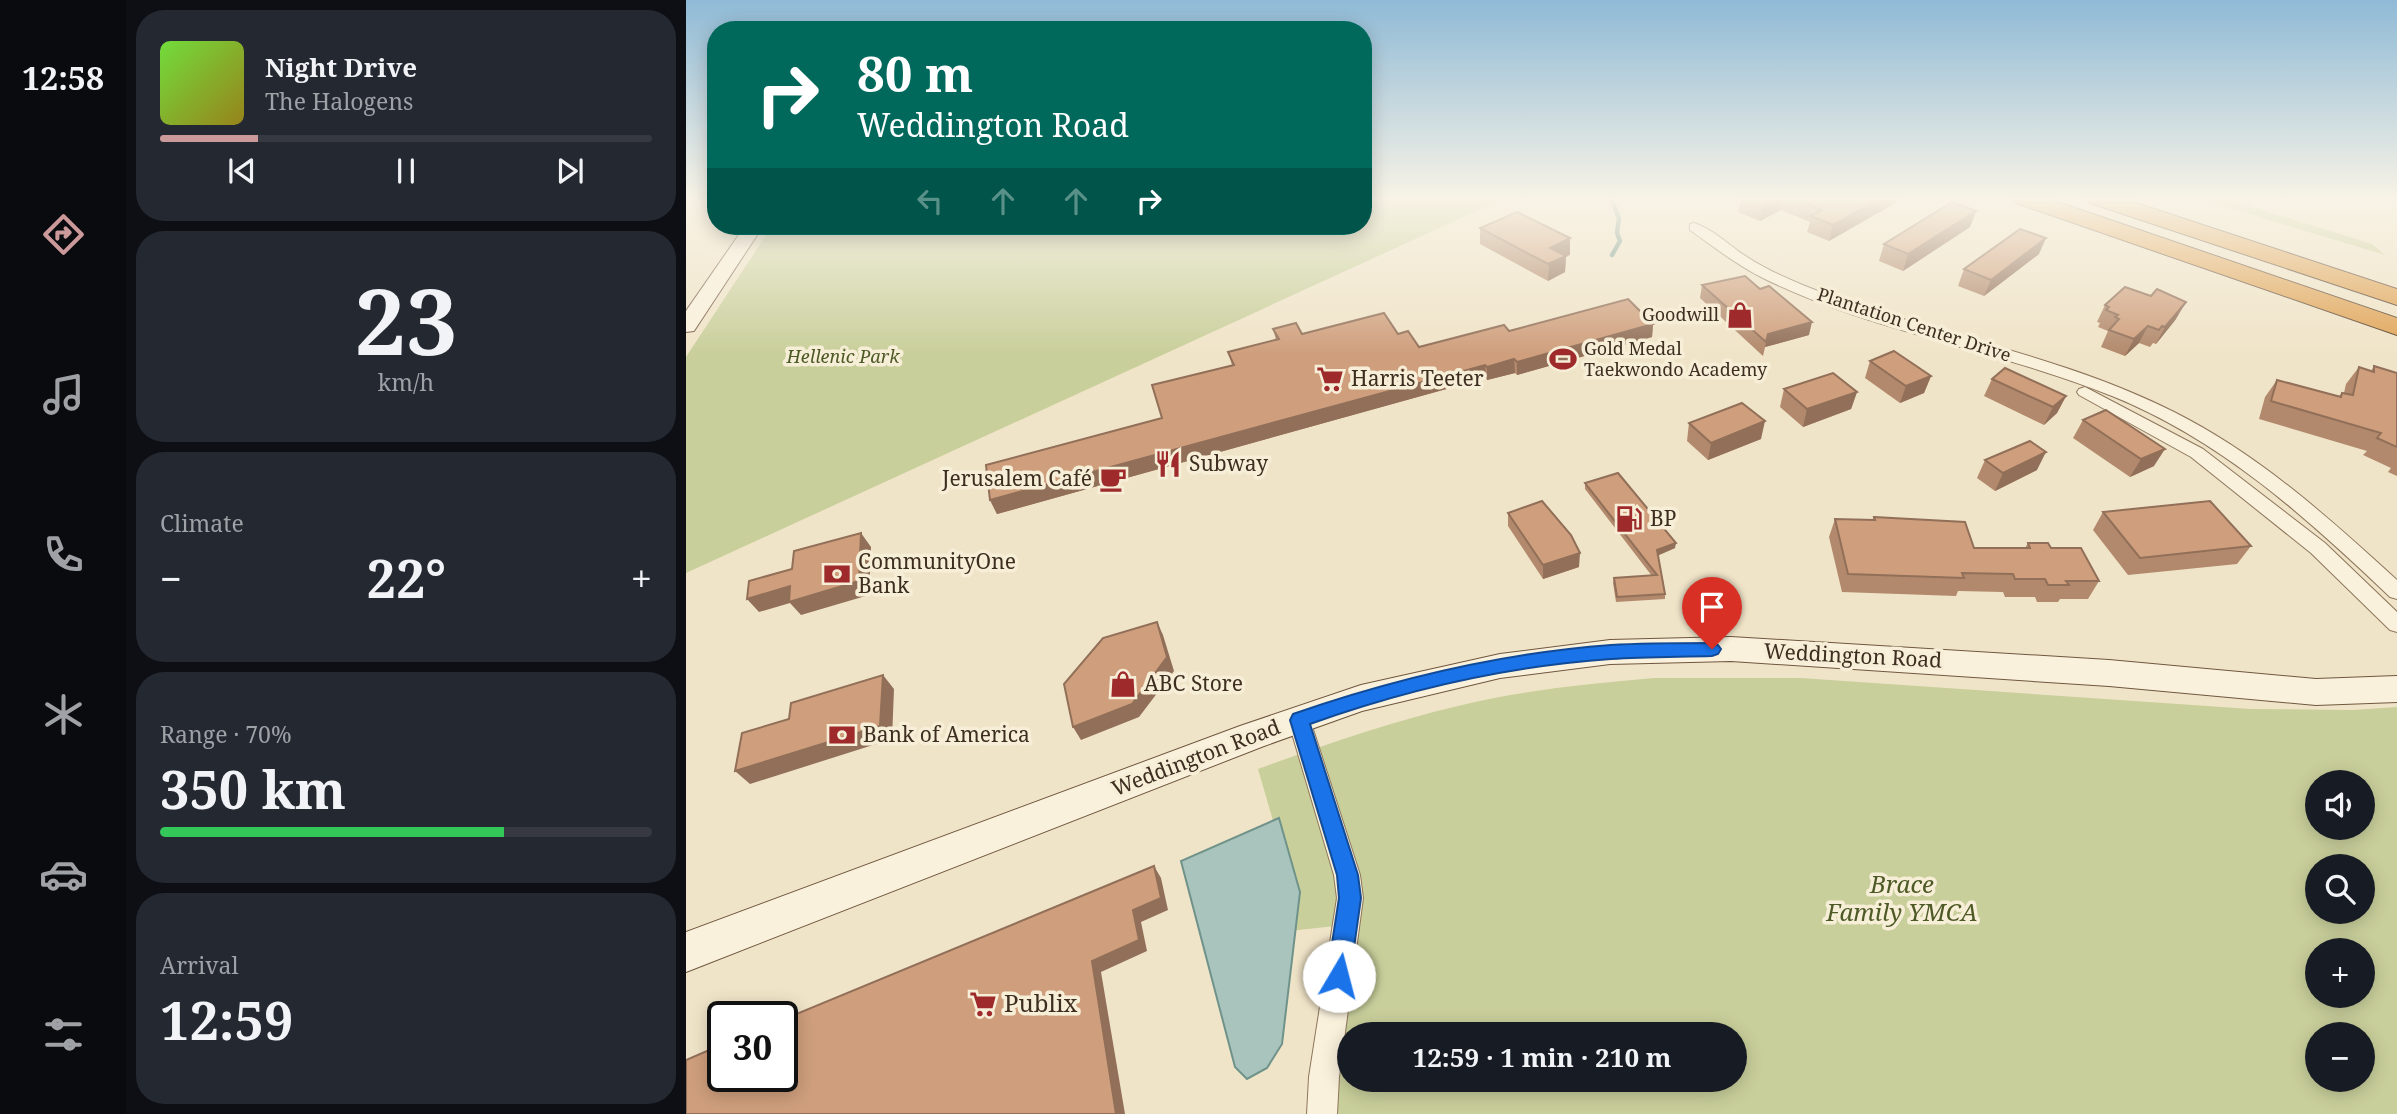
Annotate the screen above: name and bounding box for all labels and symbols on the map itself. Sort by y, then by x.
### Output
street label: Plantation Center Drive [1814,281,2014,367]
shop icon: Goodwill [1725,300,1755,330]
place label: Goodwill [1642,302,1719,326]
place label: Gold Medal Taekwondo Academy [1584,336,1768,381]
park label: Hellenic Park [786,344,900,368]
sports icon: Gold Medal Taekwondo Academy [1548,344,1578,374]
supermarket icon: Harris Teeter [1315,364,1345,394]
place label: Harris Teeter [1351,364,1484,392]
restaurant icon: Subway [1153,449,1183,479]
place label: Subway [1189,449,1268,477]
place label: Jerusalem Café [941,464,1092,492]
cafe icon: Jerusalem Café [1098,464,1128,494]
fuel station icon: BP [1614,504,1644,534]
place label: BP [1650,504,1676,532]
place label: CommunityOne Bank [858,547,1016,599]
bank icon: CommunityOne Bank [822,559,852,589]
pin [1682,577,1742,649]
street label: Weddington Road [1763,636,1943,674]
shop icon: ABC Store [1108,669,1138,699]
place label: ABC Store [1144,669,1243,697]
street label: Weddington Road [1107,712,1284,802]
bank icon: Bank of America [827,720,857,750]
place label: Bank of America [863,720,1030,748]
park label: Brace Family YMCA [1825,867,1978,928]
position arrow [1302,939,1376,1013]
place label: Publix [1004,986,1078,1019]
supermarket icon: Publix [968,989,998,1019]
speed limit sign: 30 [707,1001,798,1092]

